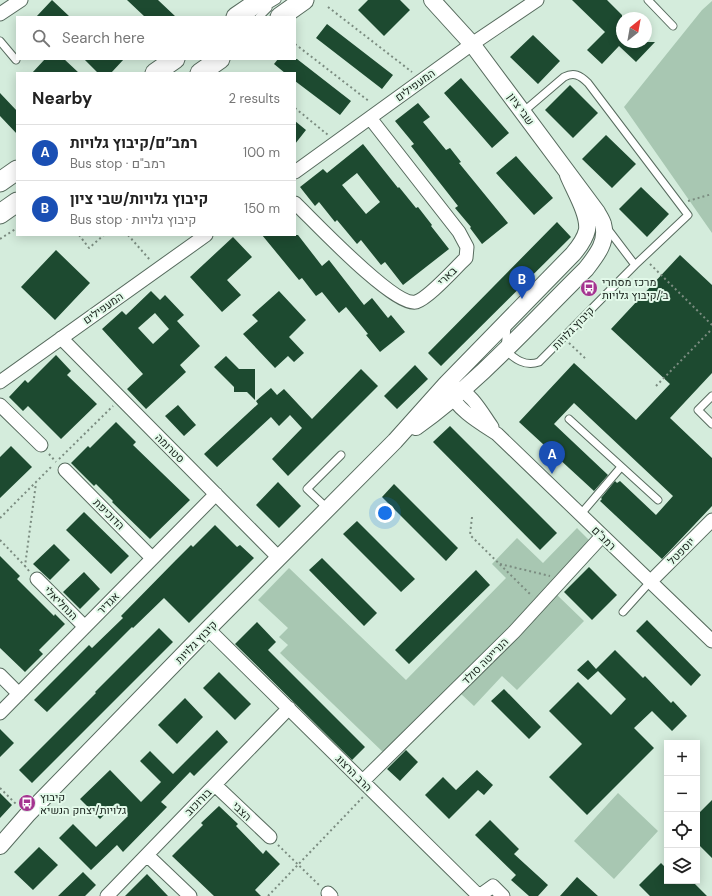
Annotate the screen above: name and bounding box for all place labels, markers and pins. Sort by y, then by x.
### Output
pin: B [509,266,535,299]
place label: מרכז מסחרי ב׳/קיבוץ גלויות [602,275,669,302]
bus stop icon: מרכז מסחרי ב׳/קיבוץ גלויות [579,278,599,298]
pin: A [539,441,565,474]
place label: קיבוץ גלויות/יצחק הנשיא [40,790,126,817]
bus stop icon: קיבוץ גלויות/יצחק הנשיא [17,793,37,813]

